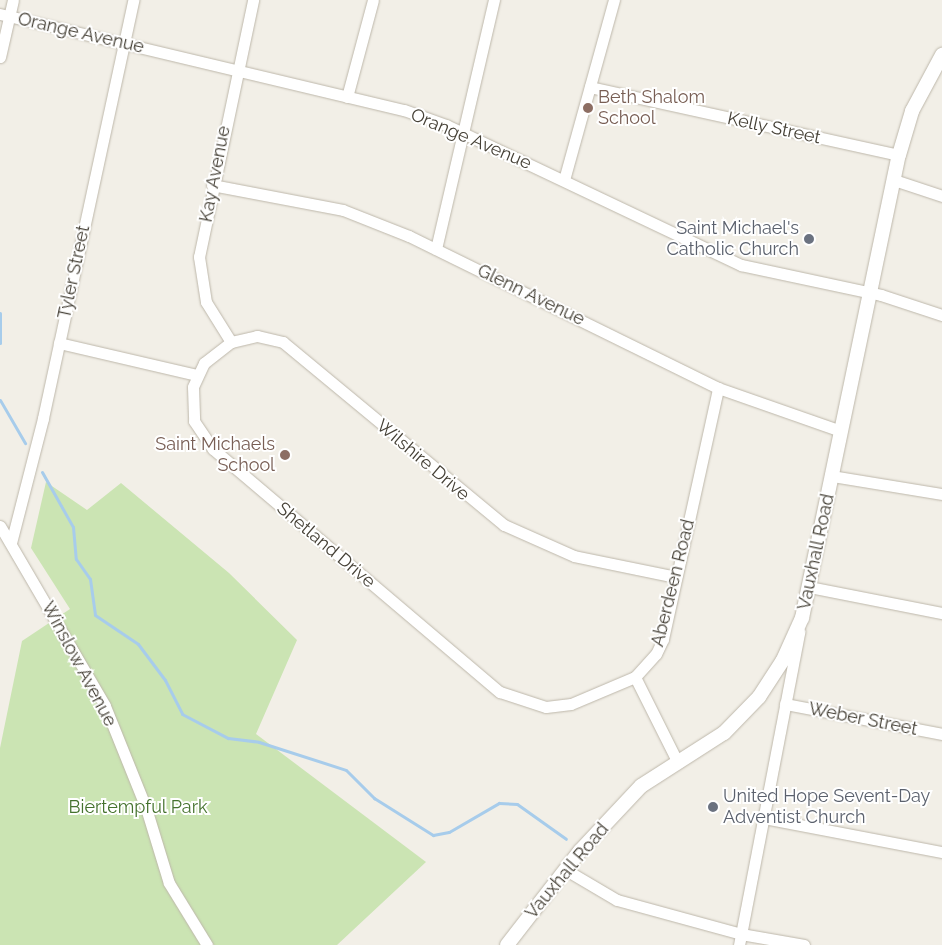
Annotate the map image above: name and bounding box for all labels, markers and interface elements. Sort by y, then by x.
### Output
street label: Orange Avenue [15,8,147,58]
place label: Beth Shalom School [598,87,705,130]
marker: Beth Shalom School [582,102,594,114]
street label: Orange Avenue [407,104,535,174]
street label: Kelly Street [725,108,823,148]
street label: Kay Avenue [195,124,235,224]
place label: Saint Michael's Catholic Church [666,218,799,260]
street label: Tyler Street [54,223,94,321]
marker: Saint Michael's Catholic Church [803,233,815,245]
street label: Glenn Avenue [474,260,588,330]
street label: Wilshire Drive [372,415,474,505]
place label: Saint Michaels School [155,434,275,476]
marker: Saint Michaels School [279,449,291,461]
street label: Vauxhall Road [793,492,839,612]
street label: Shetland Drive [272,498,380,592]
street label: Aberdeen Road [647,517,699,649]
street label: Winslow Avenue [37,597,121,731]
street label: Weber Street [807,698,919,740]
place label: United Hope Sevent-Day Adventist Church [723,786,930,829]
park label: Biertempful Park [68,796,208,818]
marker: United Hope Sevent-Day Adventist Church [707,801,719,813]
street label: Vauxhall Road [521,819,613,923]

